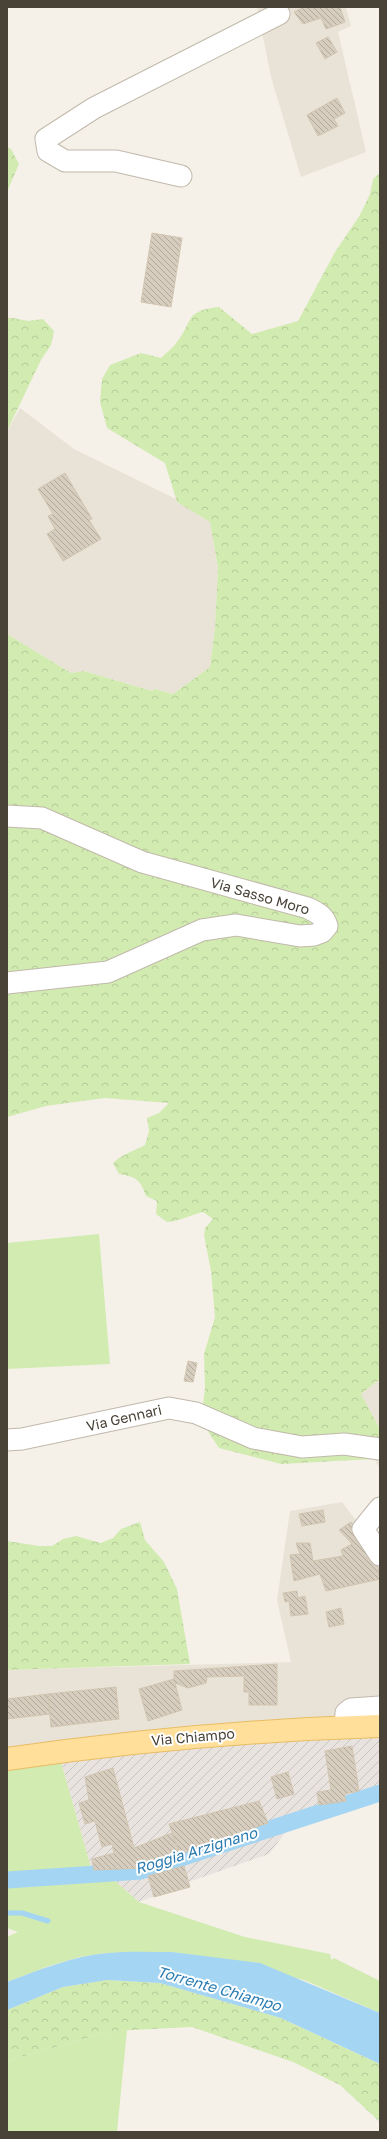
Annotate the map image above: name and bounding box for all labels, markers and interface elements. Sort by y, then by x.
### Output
street label: Via Sasso Moro [209,873,312,918]
street label: Via Gennari [85,1401,163,1434]
street label: Via Chiampo [151,1724,235,1749]
water label: Roggia Arzignano [133,1823,260,1878]
water label: Torrente Chiampo [155,1962,284,2015]

